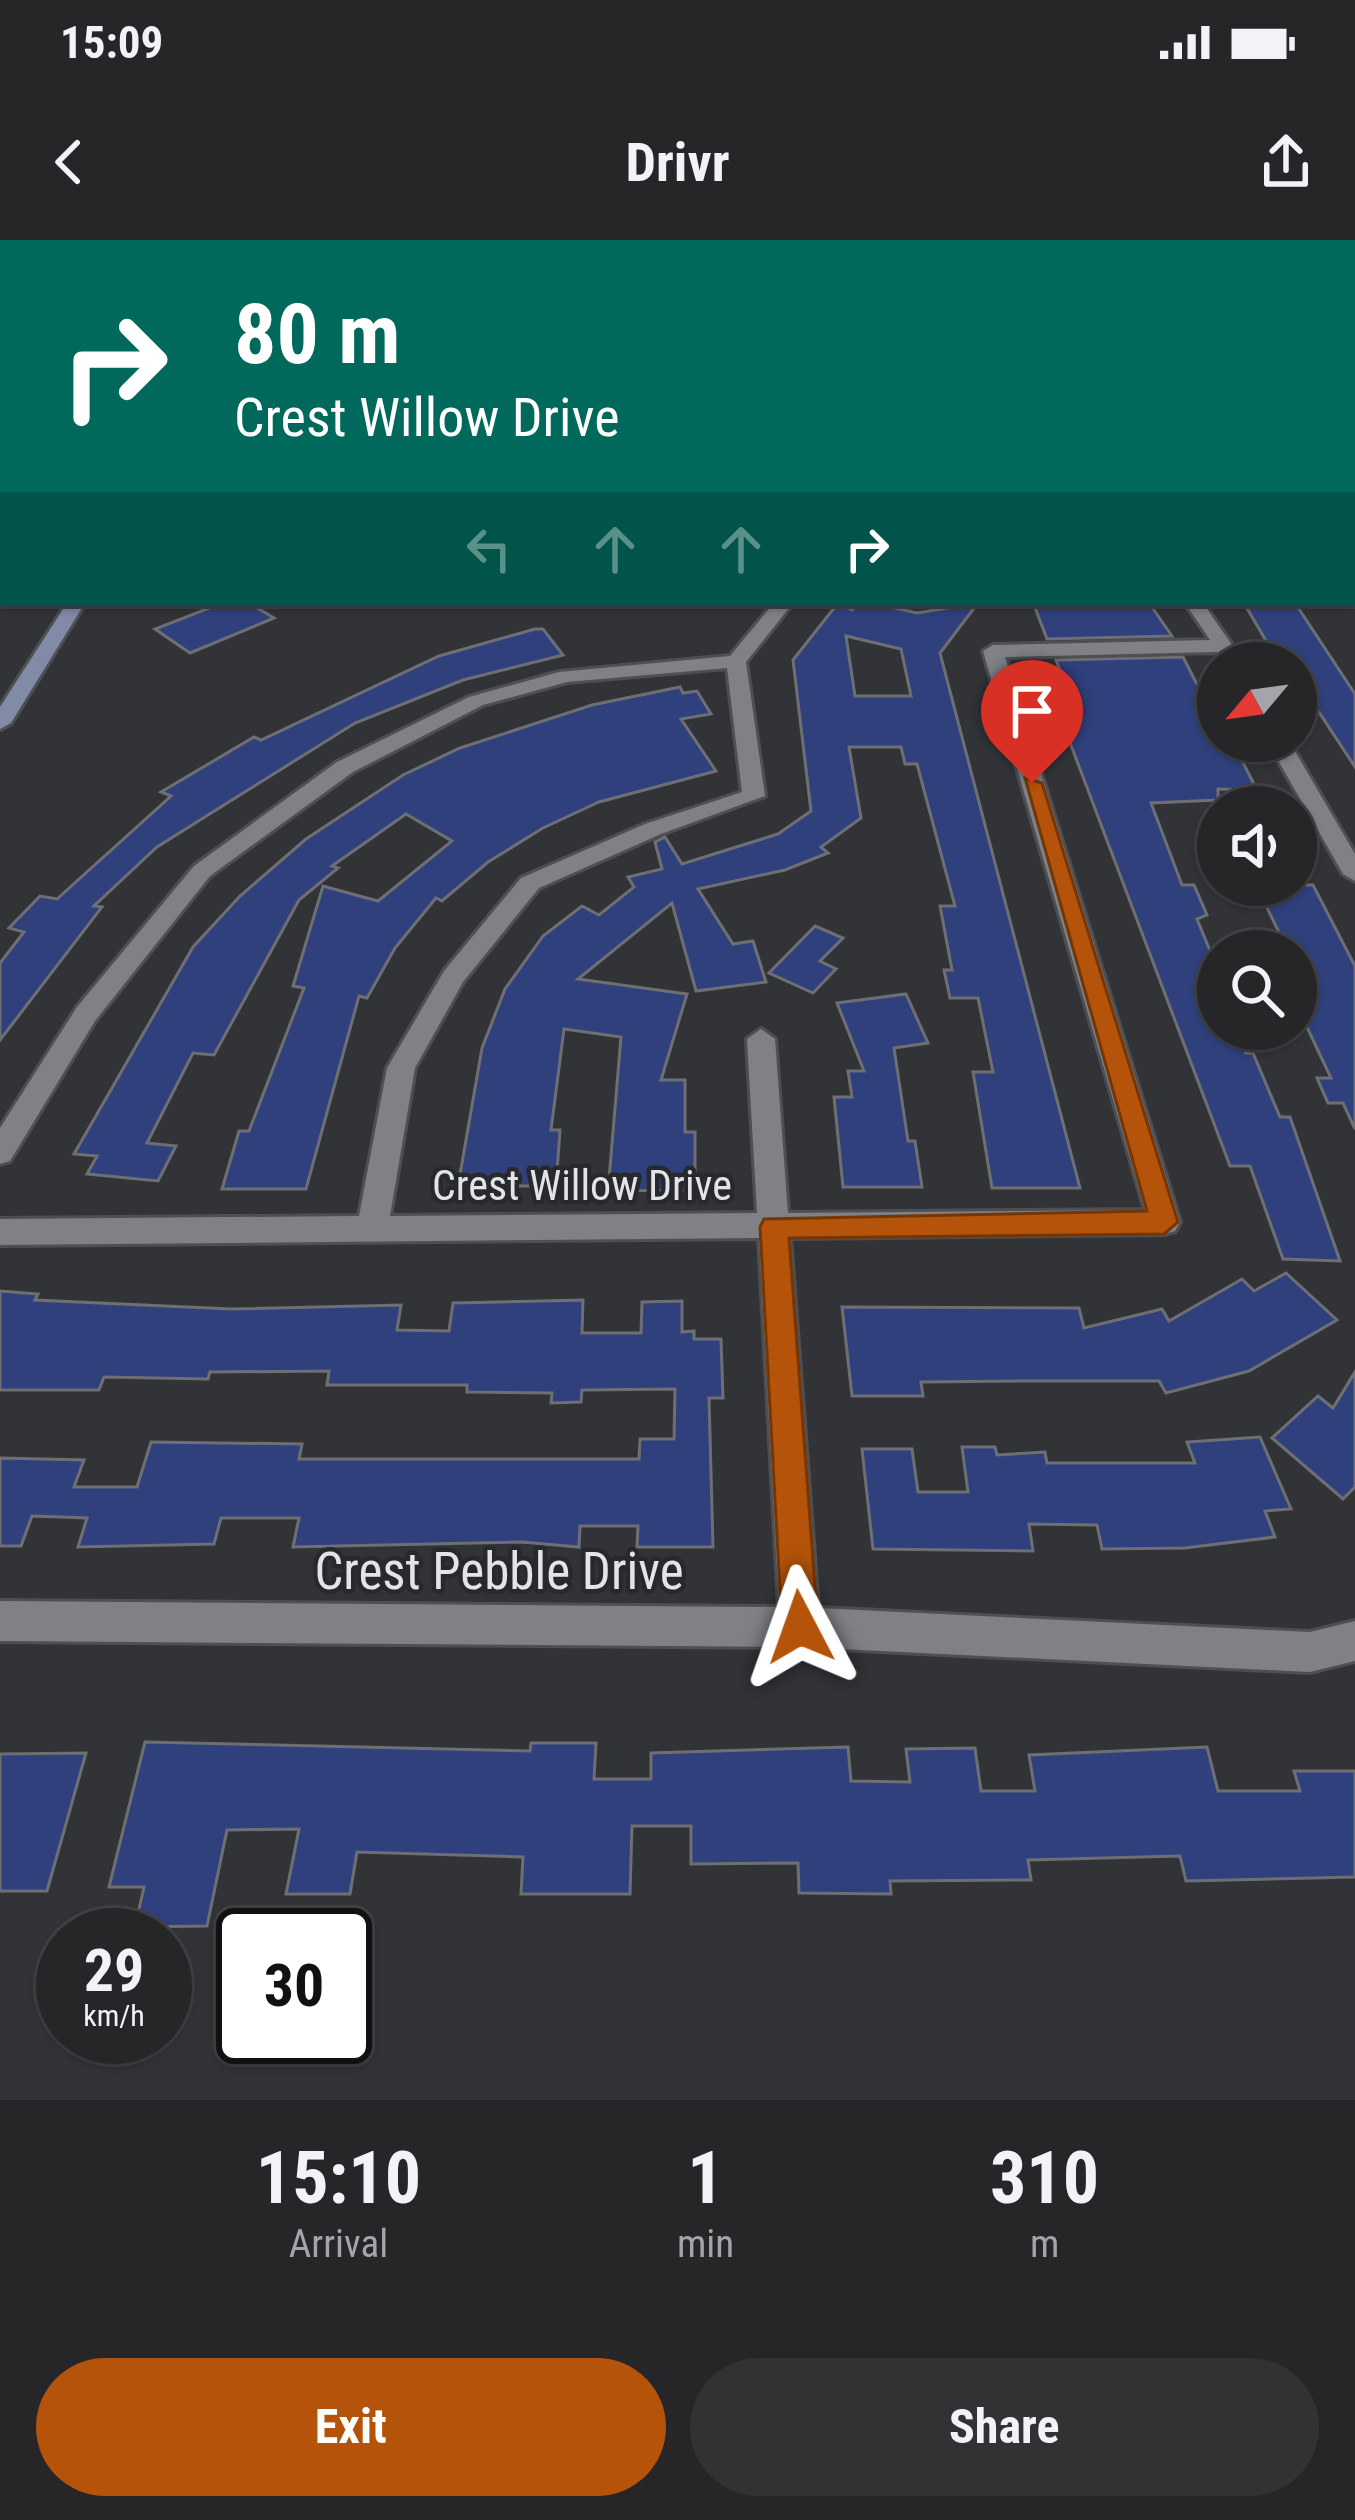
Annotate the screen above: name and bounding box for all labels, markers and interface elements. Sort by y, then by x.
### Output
text: 15:09 [60,16,163,69]
icon: back [36,129,102,195]
icon: share [1253,129,1319,195]
text: Drivr [625,131,730,194]
text: 80 m [234,285,401,384]
icon: right [36,288,192,444]
text: Crest Willow Drive [234,386,620,449]
icon: left [456,516,522,582]
icon: ahead [582,516,648,582]
icon: ahead [708,516,774,582]
icon: right [834,516,900,582]
north arrow [1197,642,1317,762]
map controls [1197,642,1317,1050]
pin [981,660,1083,783]
icon: arrive [999,678,1065,744]
button: sound [1197,786,1317,906]
button: search [1197,930,1317,1050]
street label: Crest Willow Drive [432,1161,732,1210]
street label: Crest Pebble Drive [314,1542,684,1601]
position arrow [737,1564,863,1690]
speed limit sign: 30 [216,1908,372,2064]
text: 29 [84,1935,144,2006]
text: km/h [83,1998,145,2033]
text: 15:10 [256,2136,421,2221]
text: 1 [687,2136,724,2221]
text: 310 [990,2136,1099,2221]
text: Arrival [289,2221,388,2267]
text: min [677,2221,734,2267]
text: m [1030,2221,1059,2267]
button: Exit [36,2358,666,2496]
button: Share [690,2358,1319,2496]

